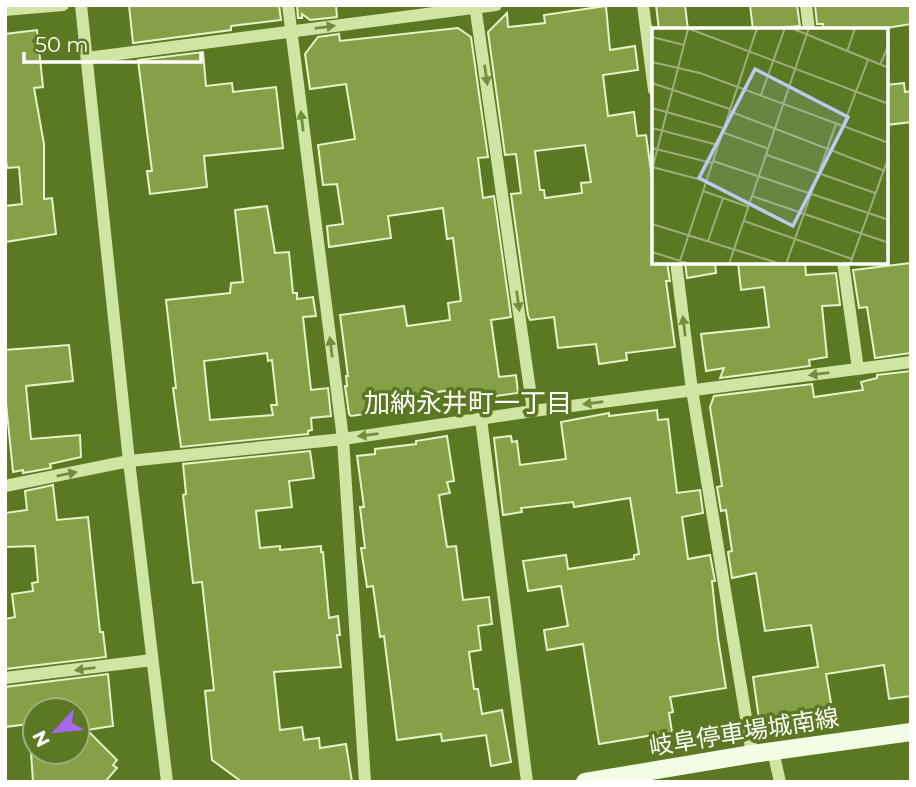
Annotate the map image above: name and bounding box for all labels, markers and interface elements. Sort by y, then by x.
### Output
scale bar [24,21,201,65]
one-way arrow [314,22,336,33]
inset map [652,28,888,264]
text: 50 m [35,32,89,57]
one-way arrow [480,65,491,87]
one-way arrow [297,110,308,132]
one-way arrow [513,290,524,312]
one-way arrow [678,315,689,337]
one-way arrow [326,336,337,358]
one-way arrow [808,369,830,380]
district label: 加納永井町一丁目 [364,387,572,419]
one-way arrow [582,397,604,408]
one-way arrow [357,430,379,441]
one-way arrow [56,468,78,479]
one-way arrow [74,663,96,674]
north arrow [21,696,91,766]
street label: 岐阜停車場城南線 [647,702,841,761]
text: N [28,726,55,751]

